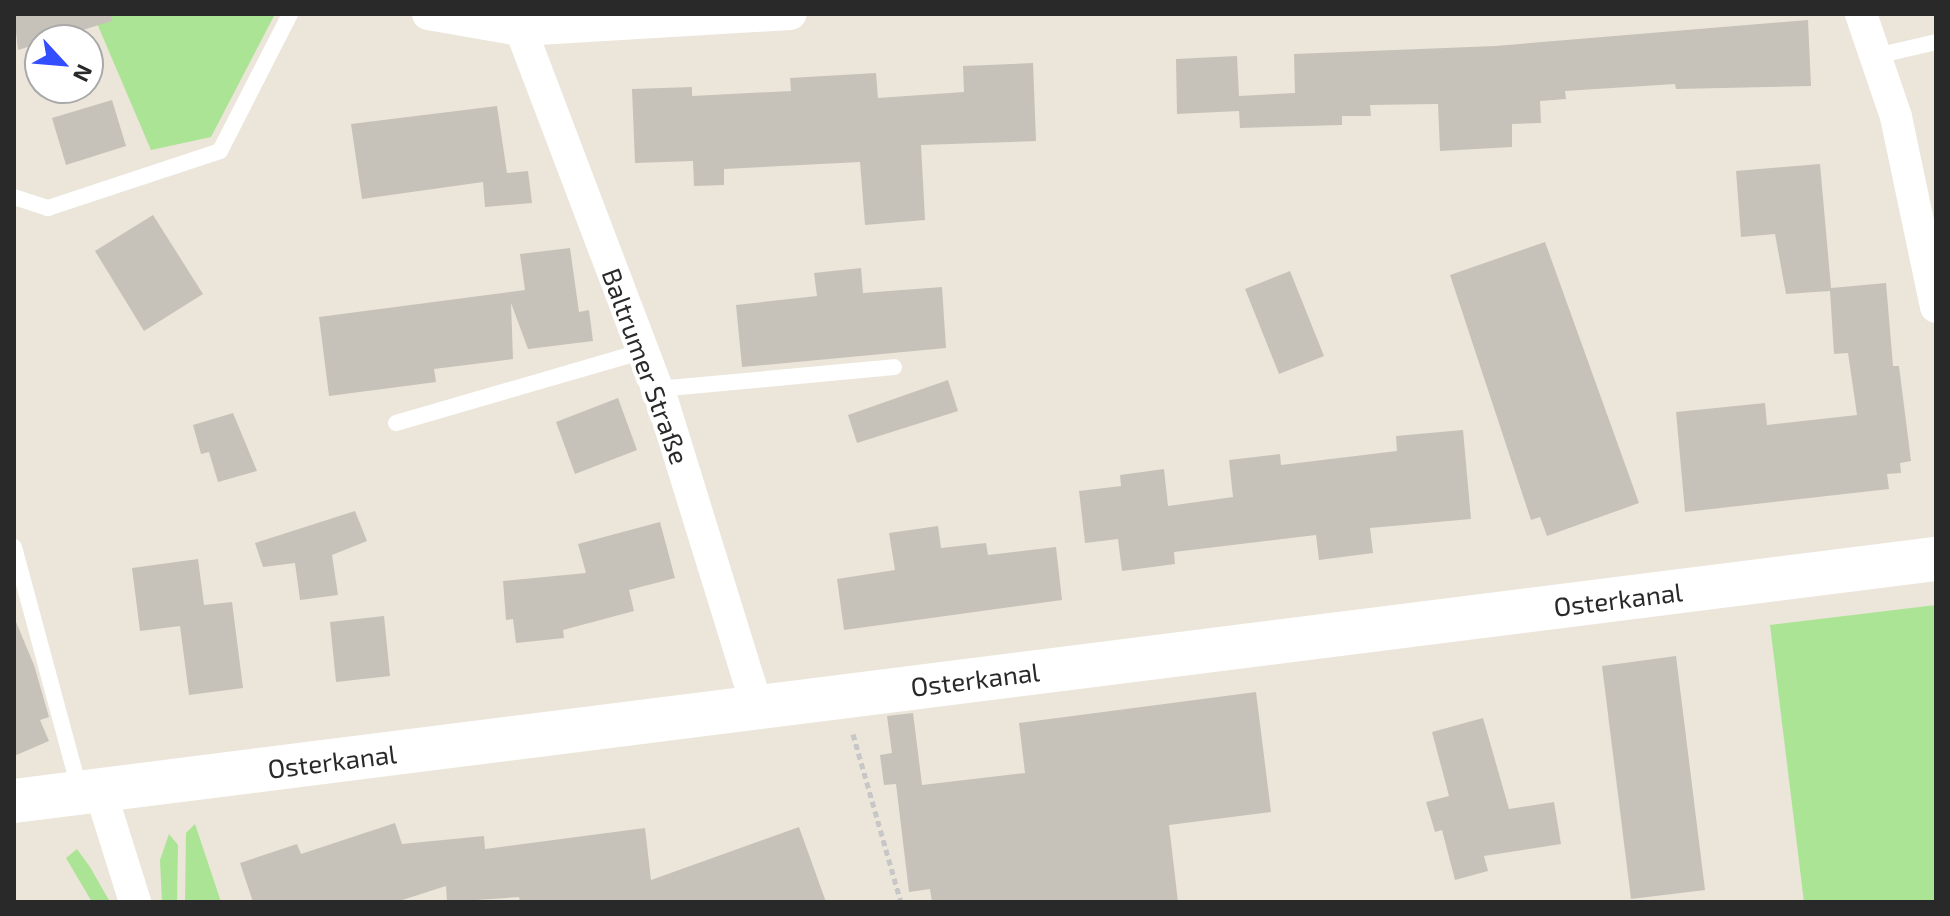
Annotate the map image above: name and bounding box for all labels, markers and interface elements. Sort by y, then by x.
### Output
north arrow [24,24,104,104]
text: N [69,61,99,86]
street label: Baltrumer Straße [596,264,696,468]
street label: Osterkanal [1552,576,1684,622]
street label: Osterkanal [909,656,1041,702]
street label: Osterkanal [266,738,398,784]

